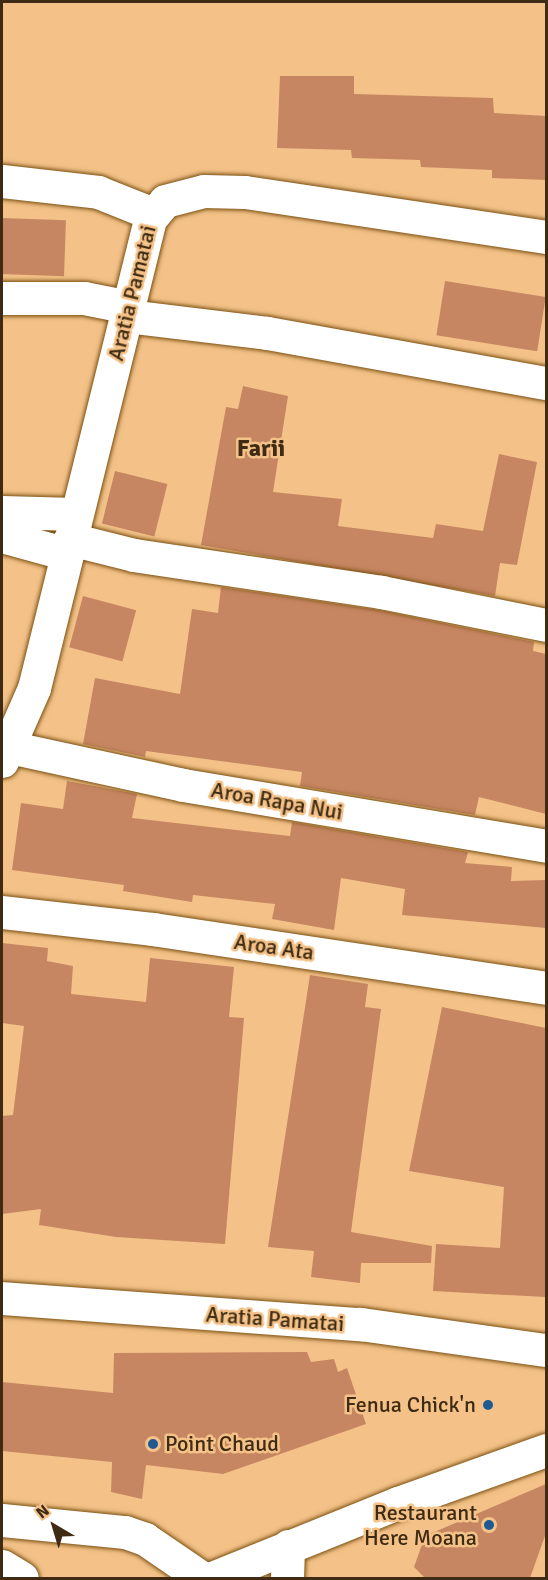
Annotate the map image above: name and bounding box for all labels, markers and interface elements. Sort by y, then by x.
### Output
street label: Aratia Pamatai [102,223,162,363]
district label: Farii [237,435,285,463]
street label: Aroa Rapa Nui [209,776,345,826]
street label: Aroa Ata [232,928,316,966]
street label: Aratia Pamatai [205,1301,345,1337]
place label: Fenua Chick'n [345,1392,476,1418]
marker: Fenua Chick'n [481,1398,495,1412]
place label: Point Chaud [165,1431,279,1457]
marker: Point Chaud [146,1437,160,1451]
north arrow [24,1496,84,1556]
place label: Restaurant Here Moana [364,1499,477,1550]
text: N [32,1501,53,1523]
marker: Restaurant Here Moana [482,1518,496,1532]

